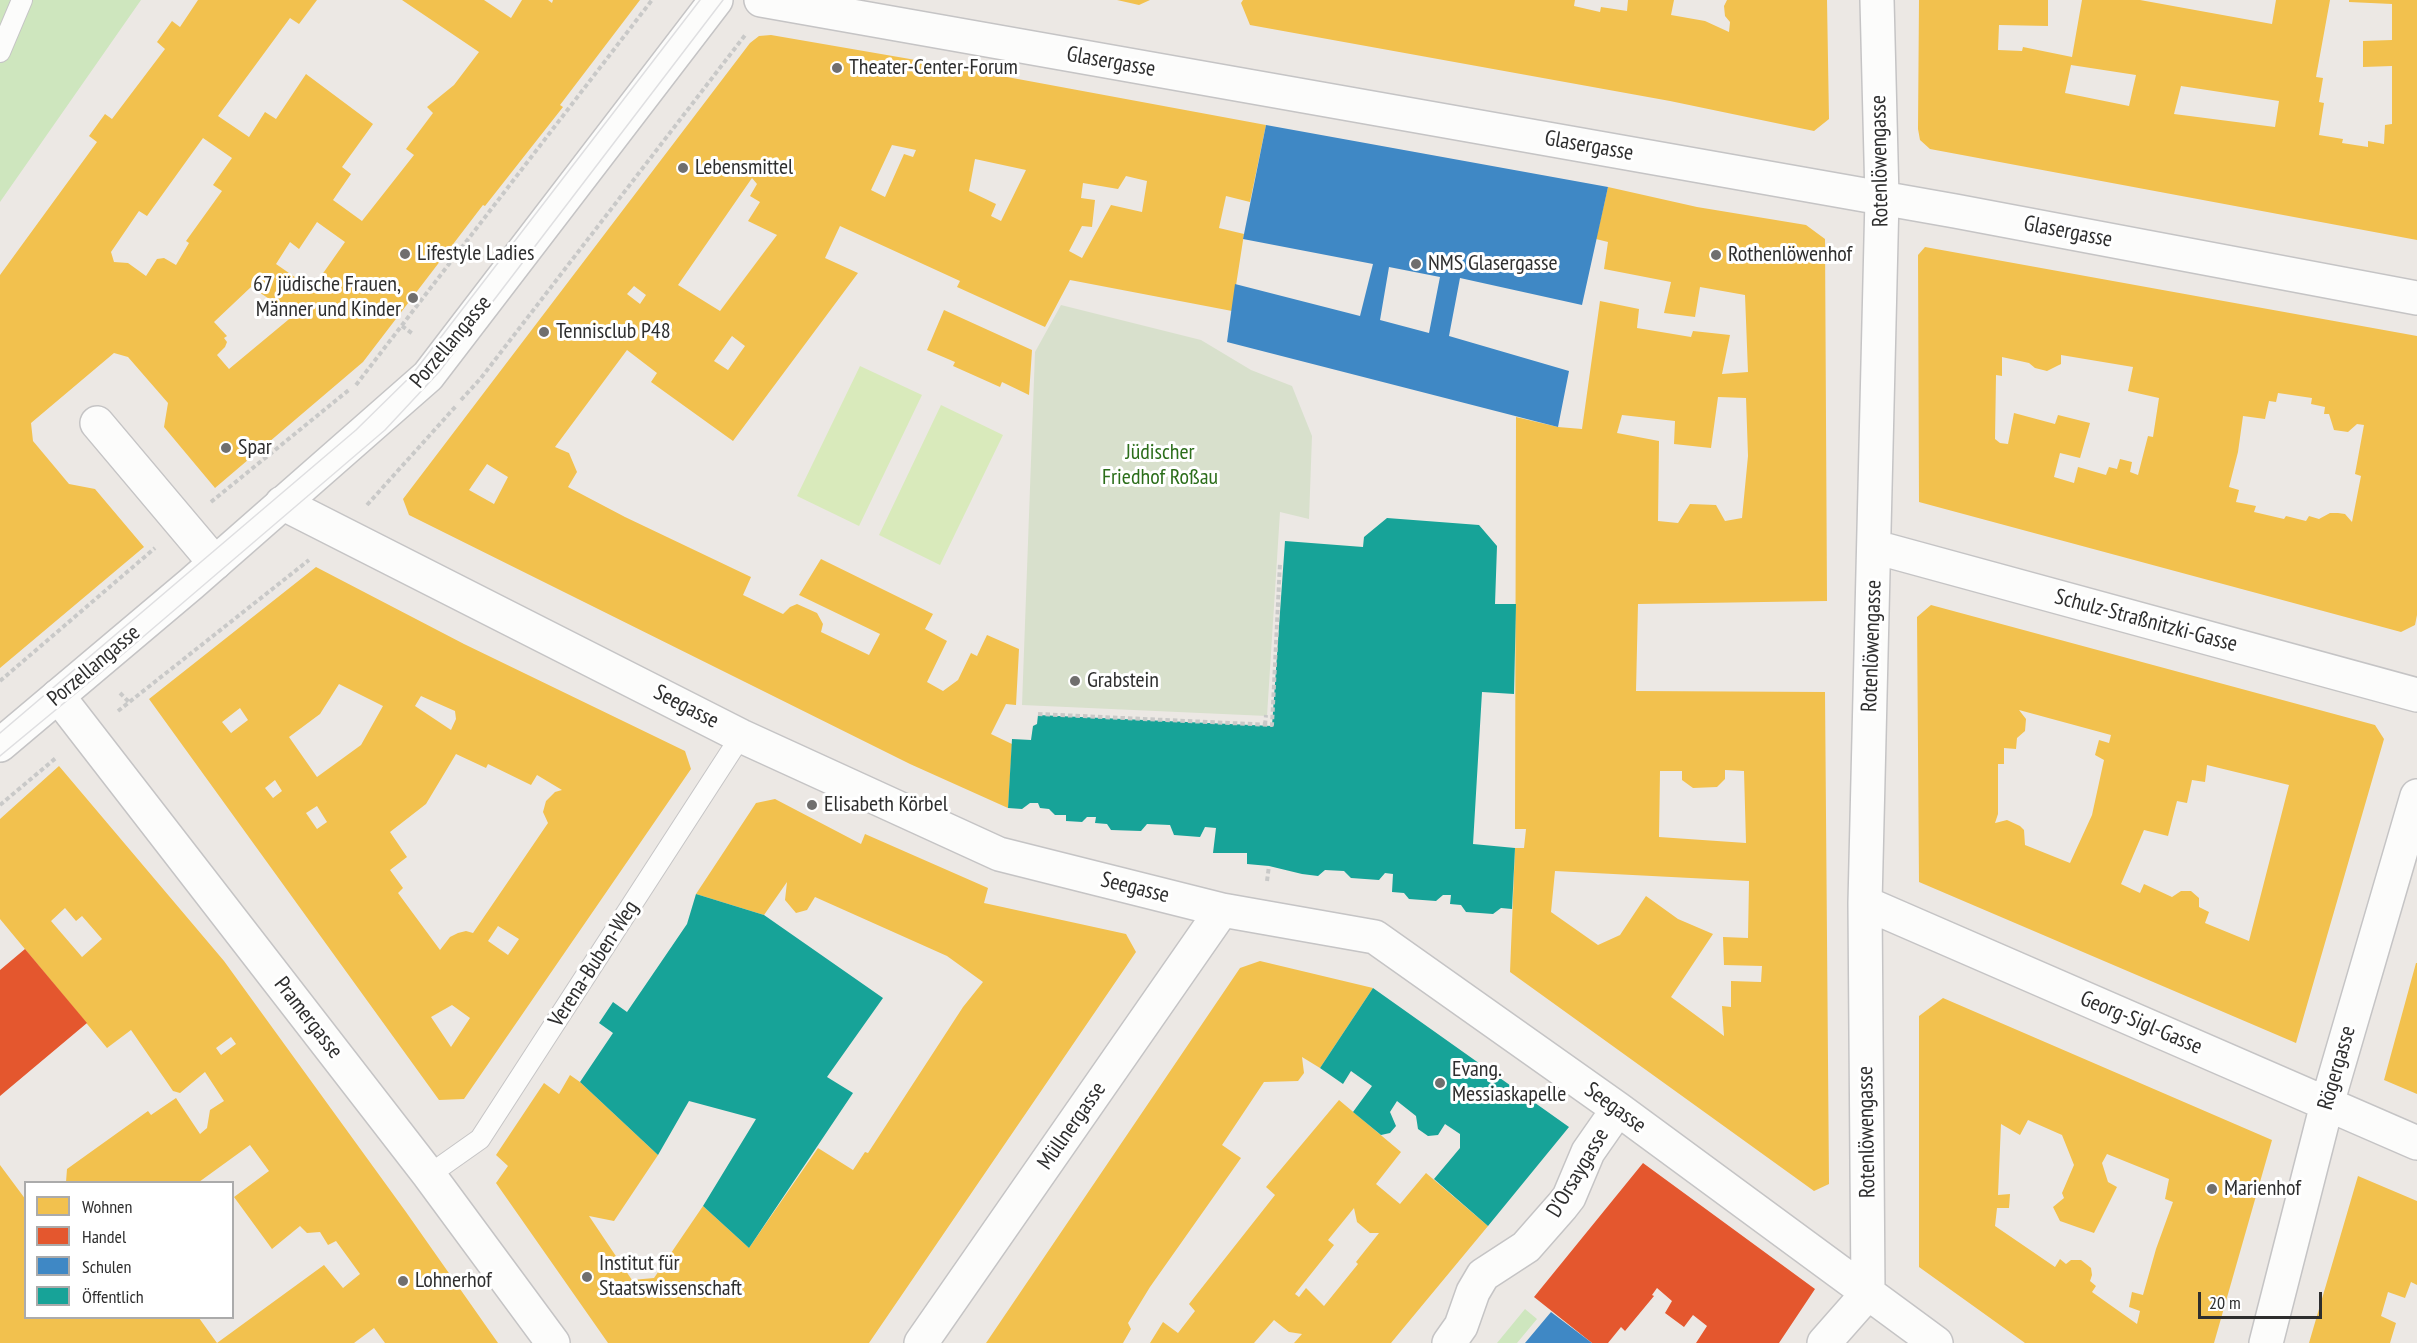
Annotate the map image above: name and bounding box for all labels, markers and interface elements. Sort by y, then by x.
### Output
street label: Glasergasse [1065,41,1157,83]
place label: Theater-Center-Forum [849,55,1018,81]
marker: Theater-Center-Forum [830,61,844,75]
street label: Rotenlöwengasse [1866,95,1894,227]
street label: Glasergasse [1543,125,1635,167]
place label: Lebensmittel [695,155,793,181]
marker: Lebensmittel [676,161,690,175]
street label: Glasergasse [2022,210,2114,254]
place label: Lifestyle Ladies [417,241,534,267]
place label: Rothenlöwenhof [1728,242,1852,268]
marker: Lifestyle Ladies [398,247,412,261]
marker: Rothenlöwenhof [1709,248,1723,262]
place label: NMS Glasergasse [1428,251,1557,277]
marker: NMS Glasergasse [1409,257,1423,271]
place label: 67 jüdische Frauen, Männer und Kinder [253,272,401,324]
street label: Porzellangasse [405,290,497,394]
marker: 67 jüdische Frauen, Männer und Kinder [406,291,420,305]
place label: Tennisclub P48 [556,319,671,345]
marker: Tennisclub P48 [537,325,551,339]
place label: Spar [238,435,272,461]
park label: Jüdischer Friedhof Roßau [1102,440,1218,492]
marker: Spar [219,441,233,455]
street label: Rotenlöwengasse [1857,580,1887,712]
street label: Schulz-Straßnitzki-Gasse [2052,584,2240,658]
street label: Porzellangasse [42,620,146,712]
place label: Grabstein [1087,668,1159,694]
marker: Grabstein [1068,674,1082,688]
street label: Seegasse [649,679,723,735]
place label: Elisabeth Körbel [824,792,948,818]
marker: Elisabeth Körbel [805,798,819,812]
street label: Seegasse [1098,867,1172,909]
street label: Verena-Buben-Weg [543,896,645,1032]
street label: Pramergasse [268,972,348,1064]
street label: Georg-Sigl-Gasse [2076,985,2206,1061]
street label: Rögergasse [2312,1023,2362,1113]
place label: Evang. Messiaskapelle [1452,1057,1566,1108]
street label: Rotenlöwengasse [1853,1066,1881,1198]
marker: Evang. Messiaskapelle [1433,1076,1447,1090]
street label: Müllnergasse [1032,1077,1112,1175]
street label: Seegasse [1579,1077,1651,1139]
street label: D'Orsaygasse [1541,1124,1615,1222]
place label: Marienhof [2224,1176,2301,1202]
legend [24,1181,234,1319]
marker: Marienhof [2205,1182,2219,1196]
text: Wohnen [82,1195,132,1218]
text: Handel [82,1225,126,1248]
place label: Institut für Staatswissenschaft [599,1251,742,1302]
text: Schulen [82,1255,131,1278]
place label: Lohnerhof [415,1268,492,1294]
marker: Institut für Staatswissenschaft [580,1270,594,1284]
marker: Lohnerhof [396,1274,410,1288]
scale bar [2201,1280,2326,1318]
text: Öffentlich [82,1285,144,1308]
text: 20 m [2209,1291,2241,1314]

